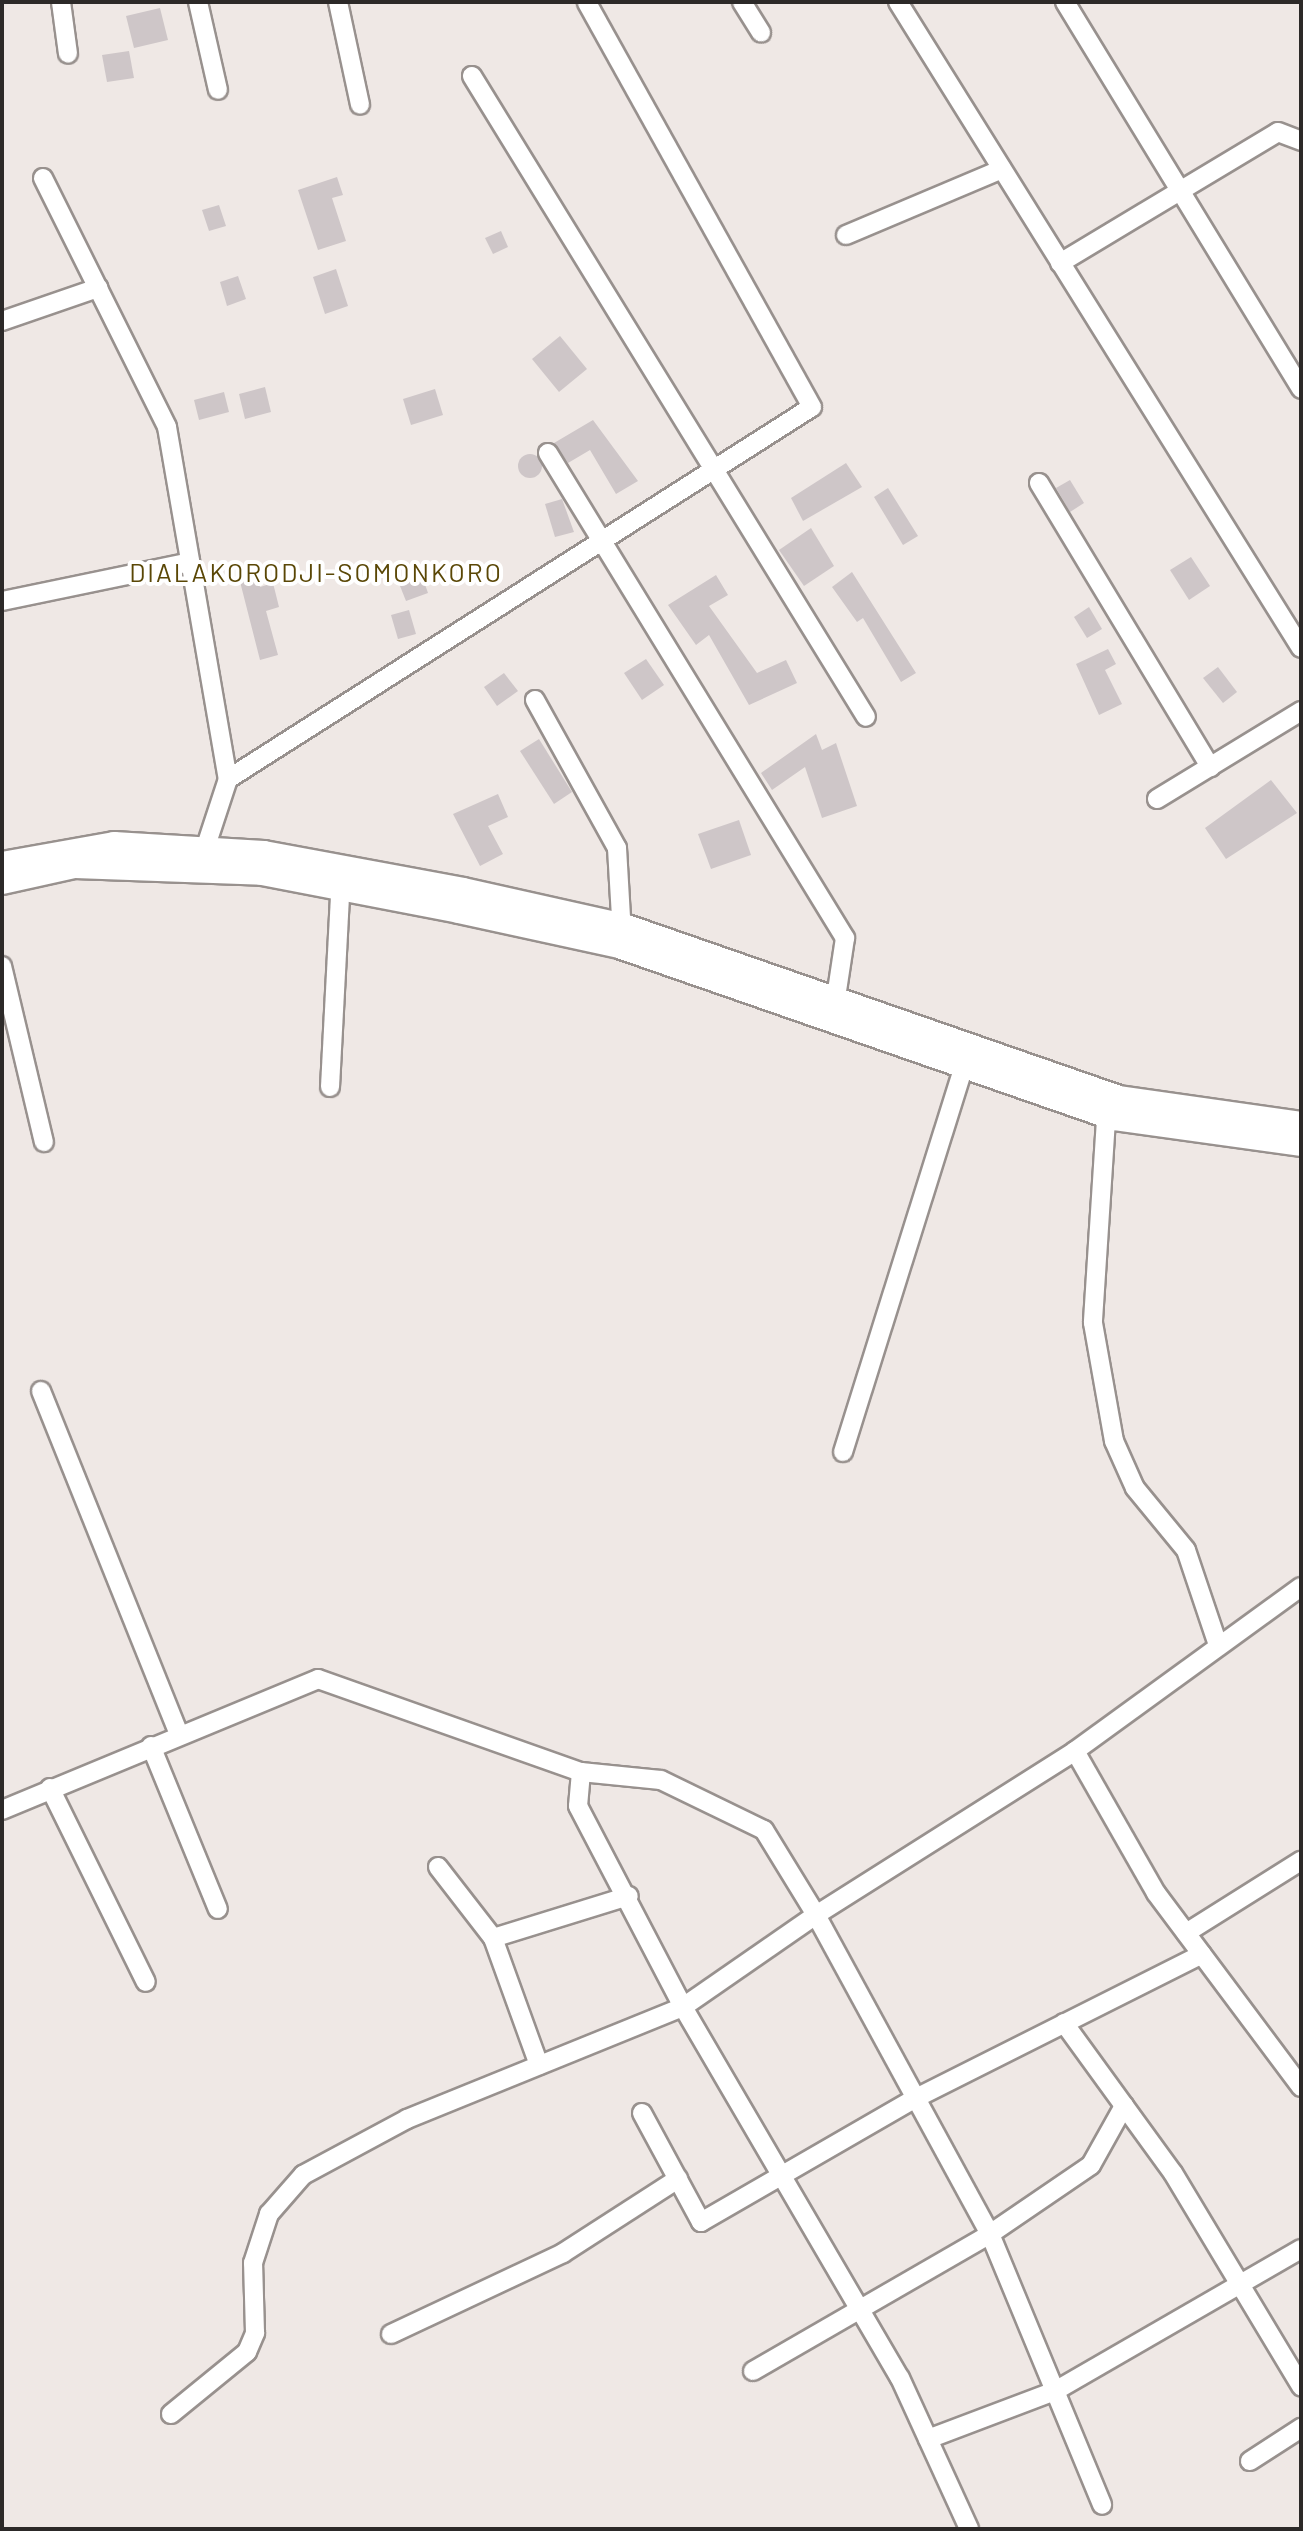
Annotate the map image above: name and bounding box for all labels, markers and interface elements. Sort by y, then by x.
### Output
district label: DIALAKORODJI-SOMONKORO [129,556,503,588]

